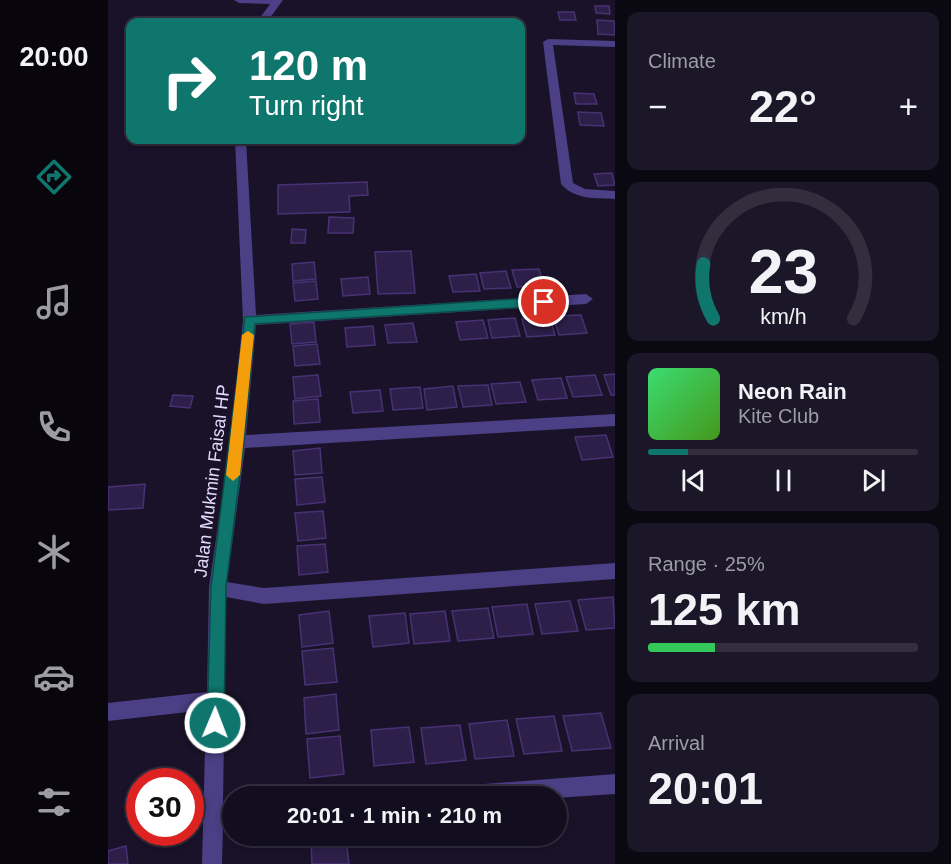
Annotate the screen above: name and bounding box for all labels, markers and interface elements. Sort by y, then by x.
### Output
text: 20:00 [19,42,89,72]
icon: right [150,42,228,120]
text: 120 m [249,42,368,89]
text: Climate [648,50,716,72]
text: 22° [749,81,817,132]
text: − [648,88,667,125]
text: + [899,88,918,125]
text: Turn right [249,91,364,121]
icon: directions [33,156,75,198]
text: 23 [748,237,818,306]
pin [518,276,569,327]
icon: music [33,281,75,323]
icon: arrive [527,285,560,318]
text: km/h [760,305,806,329]
text: Neon Rain [738,379,847,404]
street label: Jalan Mukmin Faisal HP [190,383,234,579]
text: Kite Club [738,405,819,427]
icon: phone [33,406,75,448]
icon: previous [677,464,710,497]
icon: pause [767,464,800,497]
icon: next [857,464,890,497]
icon: climate [33,531,75,573]
text: Range · 25% [648,553,765,575]
text: 125 km [648,584,801,635]
icon: car [33,656,75,698]
position arrow [183,691,247,755]
text: Arrival [648,732,705,754]
text: 20:01 [648,763,763,814]
speed limit sign: 30 [126,768,204,846]
icon: filters [33,781,75,823]
text: 20:01 · 1 min · 210 m [287,803,502,828]

